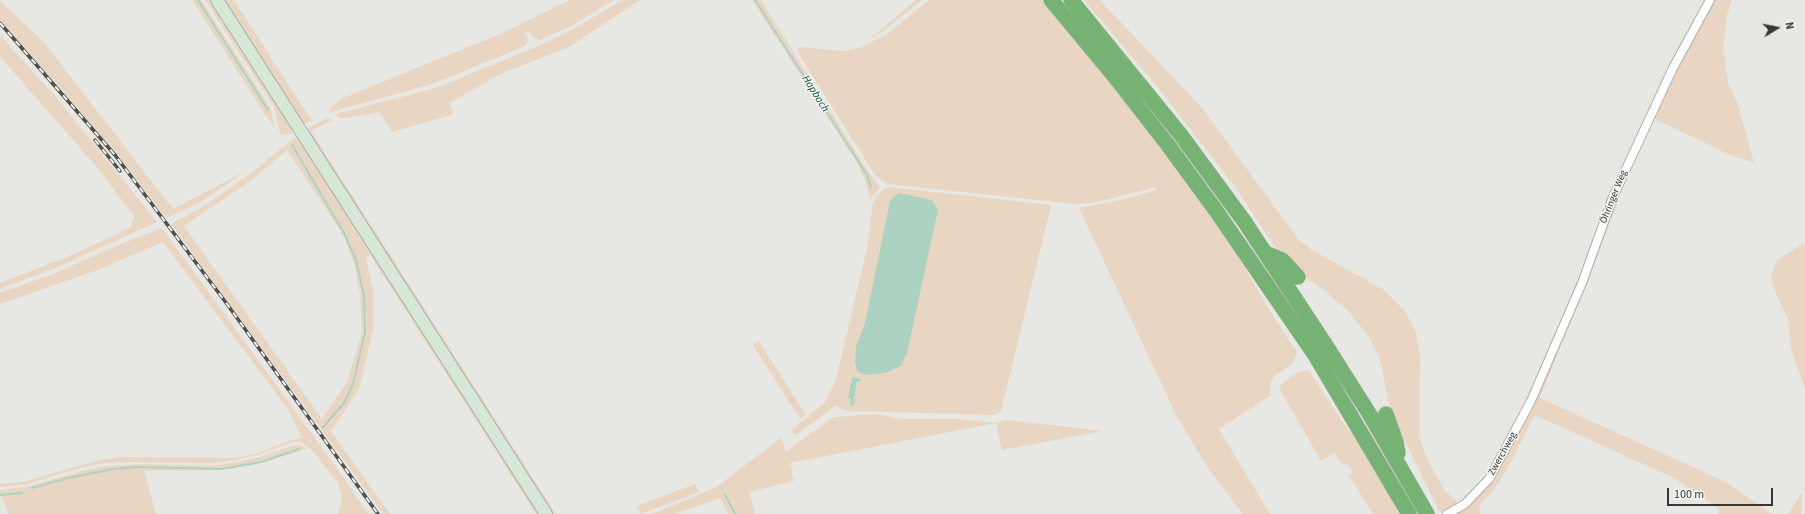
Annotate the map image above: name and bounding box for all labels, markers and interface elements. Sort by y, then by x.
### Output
north arrow [1757,8,1797,48]
text: N [1781,21,1797,31]
water label: Hapbach [799,73,831,115]
street label: Öhringer Weg [1598,169,1630,225]
street label: Zwerchweg [1486,430,1520,478]
scale bar [1669,480,1775,506]
text: 100 m [1674,486,1704,503]

